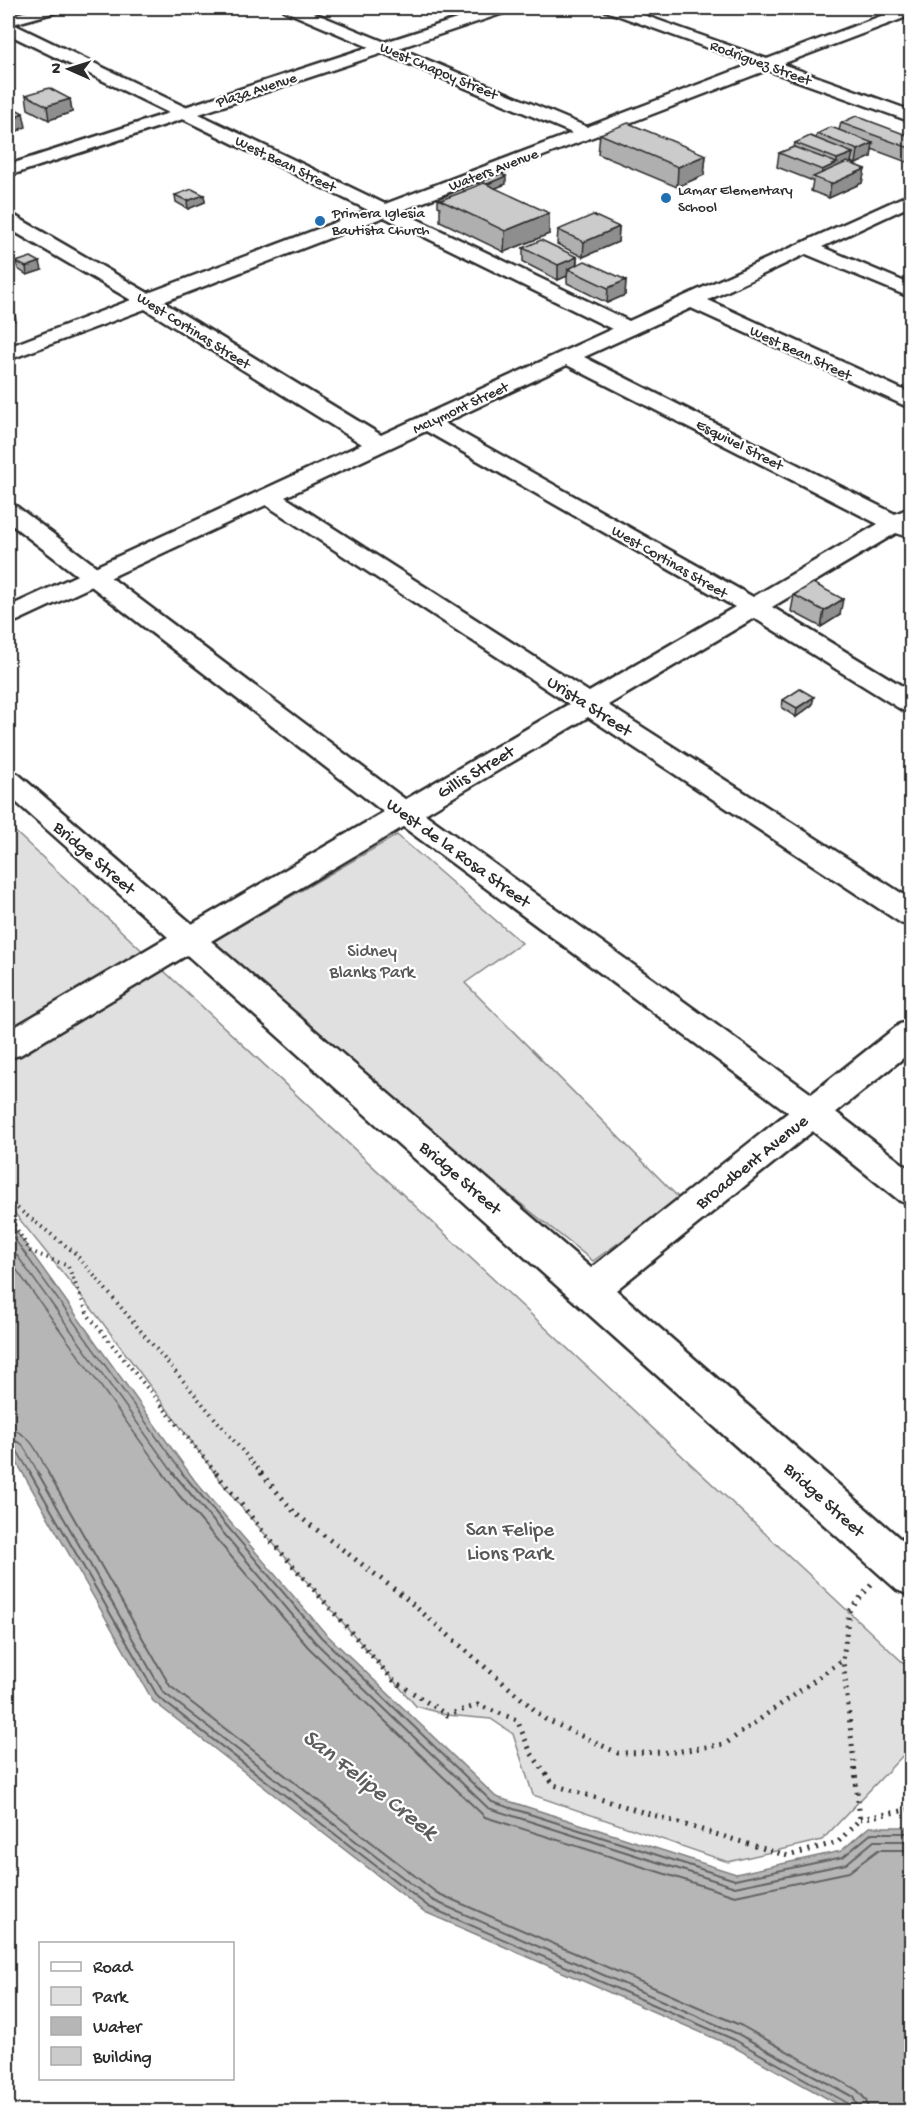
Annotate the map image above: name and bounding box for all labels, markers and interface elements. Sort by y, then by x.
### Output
street label: Rodriguez Street [707,37,815,91]
north arrow [39,39,99,99]
street label: West Chapoy Street [377,39,502,106]
text: N [48,62,67,74]
street label: Plaza Avenue [213,69,299,113]
street label: West Bean Street [232,133,340,198]
street label: Waters Avenue [446,145,541,196]
place label: Lamar Elementary School [678,182,793,217]
marker: Lamar Elementary School [659,191,673,205]
place label: Primera Iglesia Bautista Church [331,205,430,240]
marker: Primera Iglesia Bautista Church [313,214,327,228]
street label: West Cortinas Street [133,289,255,375]
street label: West Bean Street [746,322,856,386]
street label: McLymont Street [410,378,513,439]
street label: Esquivel Street [693,416,787,476]
street label: West Cortinas Street [608,522,732,604]
street label: Urista Street [542,672,636,743]
street label: Gillis Street [434,741,520,804]
street label: West de la Rosa Street [381,795,535,914]
street label: Bridge Street [47,817,140,901]
park label: Sidney Blanks Park [329,942,416,984]
street label: Broadbent Avenue [691,1111,814,1215]
street label: Bridge Street [413,1137,506,1221]
street label: Bridge Street [778,1458,869,1544]
park label: San Felipe Lions Park [466,1519,556,1568]
water label: San Felipe Creek [295,1724,444,1849]
legend [39,1942,234,2080]
text: Road [93,1958,134,1979]
text: Park [92,1988,129,2009]
text: Water [93,2018,143,2039]
text: Building [92,2048,152,2069]

